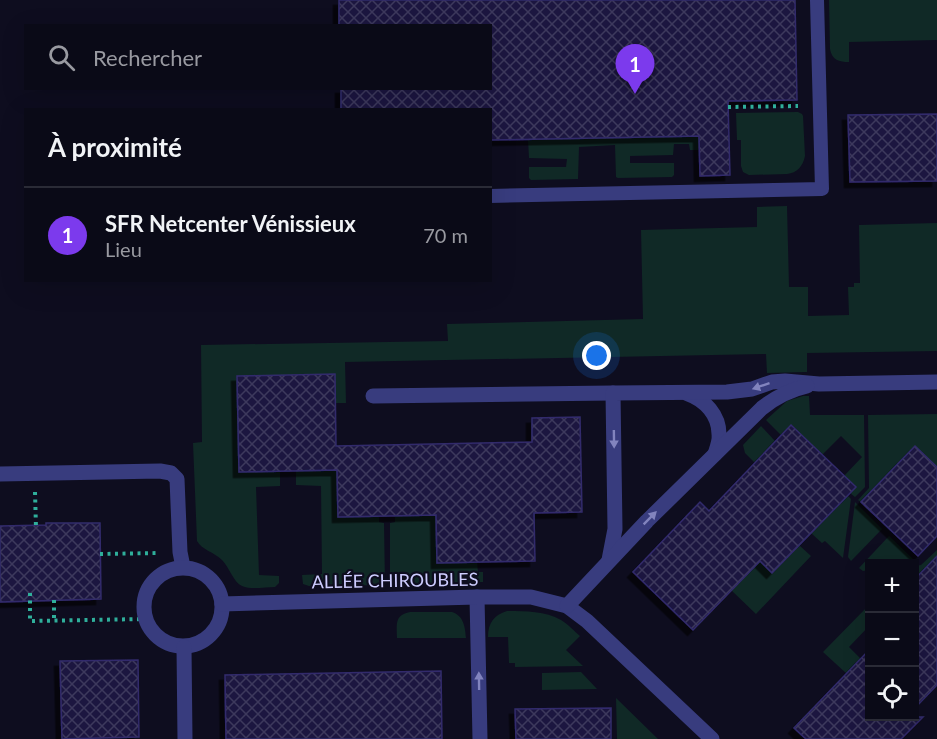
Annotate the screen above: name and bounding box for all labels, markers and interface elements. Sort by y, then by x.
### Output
search box [24,24,492,90]
icon: search [45,41,78,74]
text: Rechercher [93,44,202,71]
pin: 1 [616,44,654,94]
text: À proximité [48,131,182,163]
text: SFR Netcenter Vénissieux [105,210,356,237]
text: 1 [62,223,73,247]
text: 70 m [423,223,468,247]
text: Lieu [105,237,142,261]
your location [582,341,611,370]
one-way arrow [752,381,770,391]
one-way arrow [609,430,618,449]
one-way arrow [642,512,656,526]
map controls [865,559,919,721]
button: + [865,559,919,613]
street label: ALLÉE CHIROUBLES [311,568,479,592]
button: − [865,613,919,667]
button: locate [865,667,919,721]
one-way arrow [474,671,483,690]

